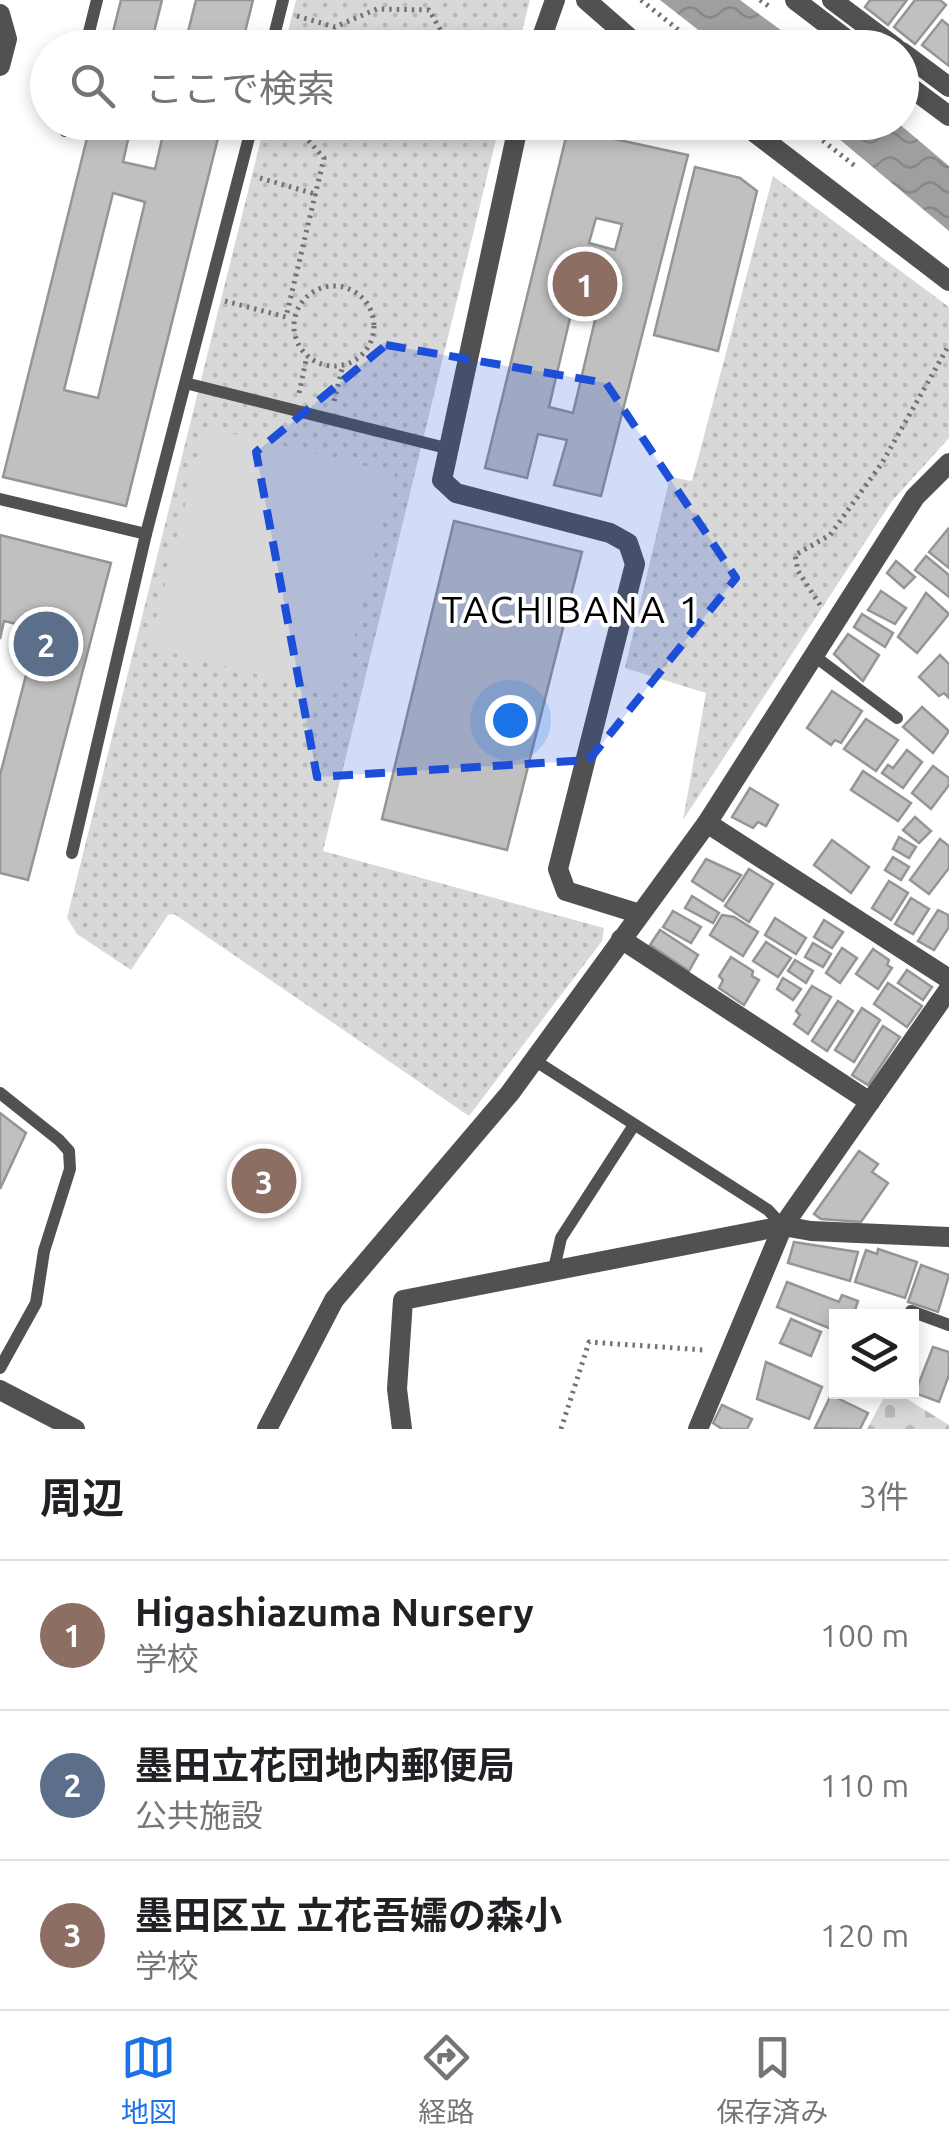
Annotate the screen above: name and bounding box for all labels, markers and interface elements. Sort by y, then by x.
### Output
search box [30,30,919,140]
icon: search [65,58,120,113]
text: ここで検索 [145,67,335,109]
pin: 1 [552,246,618,322]
district label: TACHIBANA 1 [441,588,703,630]
pin: 2 [13,606,78,682]
your location [485,695,536,746]
pin: 3 [232,1144,296,1218]
map controls [829,1309,919,1399]
button: layers [829,1309,919,1399]
text: 周辺 [40,1474,124,1521]
text: 3件 [859,1478,909,1514]
text: Higashiazuma Nursery [135,1591,534,1633]
text: 1 [63,1617,82,1653]
text: 100 m [820,1617,909,1653]
text: 学校 [135,1640,199,1676]
text: 墨田立花団地内郵便局 [135,1744,515,1786]
text: 2 [63,1767,82,1803]
text: 110 m [820,1767,909,1803]
text: 公共施設 [135,1797,263,1833]
text: 墨田区立 立花吾嬬の森小 [135,1894,562,1936]
text: 3 [63,1917,82,1953]
text: 120 m [820,1917,909,1953]
text: 学校 [135,1947,199,1983]
tab: 地図 [121,2030,177,2130]
tab: 経路 [418,2030,474,2130]
tab: 保存済み [716,2030,828,2130]

